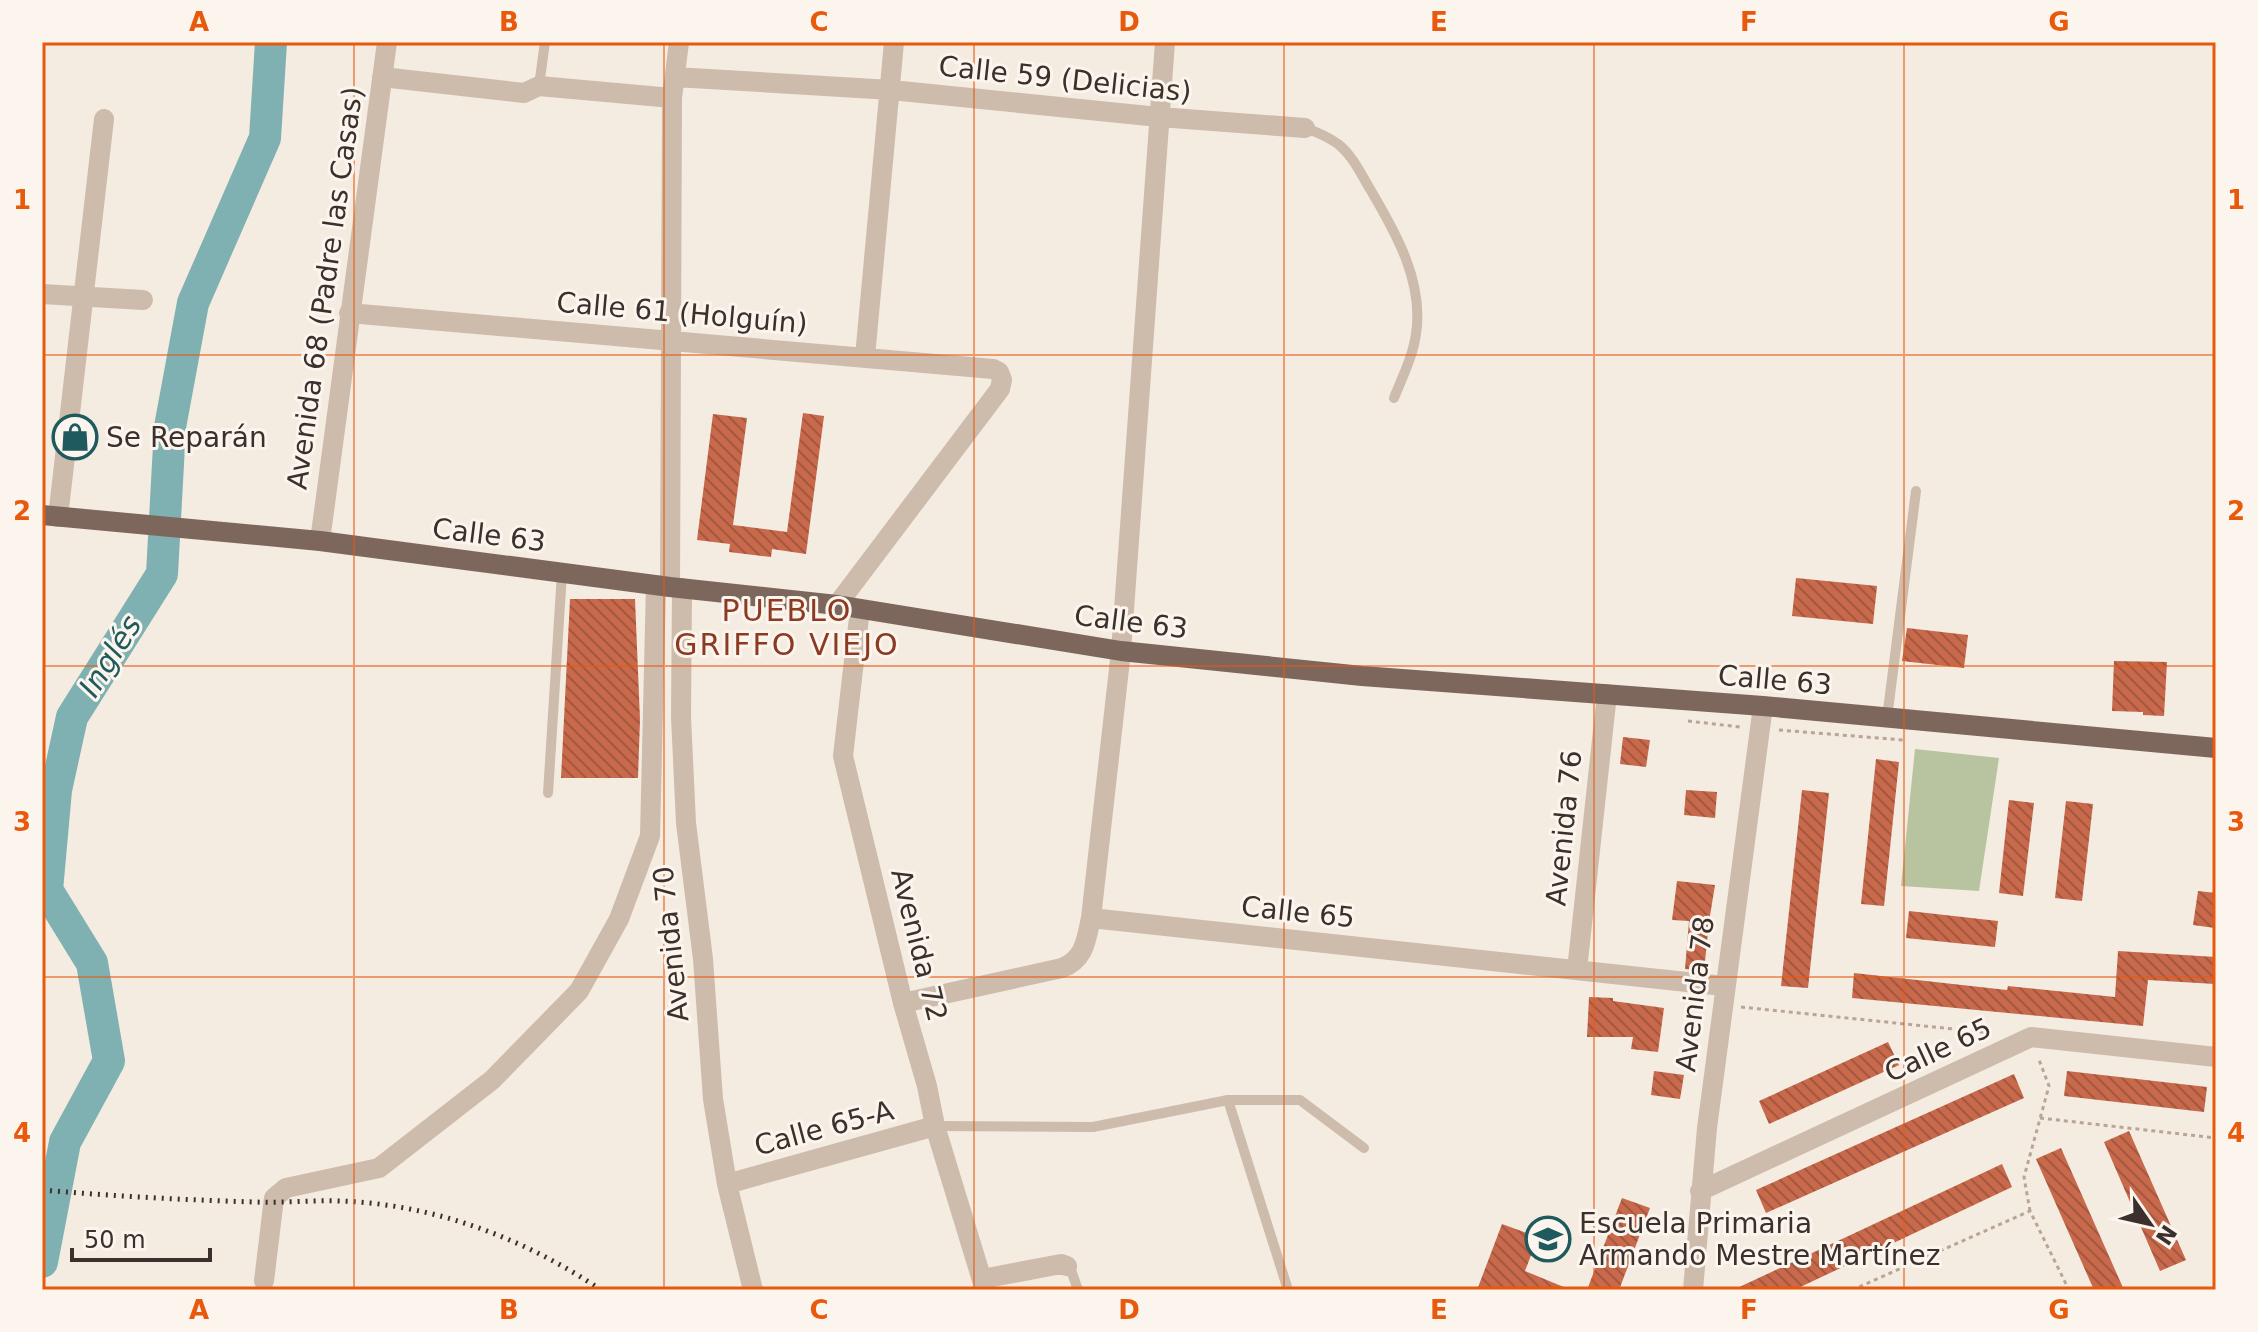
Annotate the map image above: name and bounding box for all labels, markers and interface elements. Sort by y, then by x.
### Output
text: A [189,7,209,37]
text: B [499,7,519,37]
text: C [809,7,829,37]
text: D [1118,7,1140,37]
text: E [1430,7,1448,37]
text: F [1740,7,1758,37]
text: G [2048,7,2070,37]
street label: Calle 59 (Delicias) [937,49,1193,109]
street label: Avenida 68 (Padre las Casas) [280,85,370,491]
text: 1 [13,185,31,215]
text: 1 [2227,185,2245,215]
street label: Calle 61 (Holguín) [555,286,809,340]
shop icon: Se Reparán [51,413,99,461]
place label: Se Reparán [106,421,267,454]
text: 2 [13,496,31,526]
text: 2 [2227,496,2245,526]
street label: Calle 63 [430,512,548,558]
district label: PUEBLO GRIFFO VIEJO [674,593,900,662]
street label: Calle 63 [1072,599,1190,645]
water label: Inglés [71,609,149,703]
street label: Calle 63 [1717,659,1833,701]
street label: Avenida 76 [1539,749,1589,907]
text: 3 [13,807,31,837]
text: 3 [2227,807,2245,837]
street label: Avenida 70 [646,865,696,1023]
street label: Avenida 72 [884,865,954,1025]
street label: Calle 65 [1240,890,1356,934]
street label: Avenida 78 [1669,914,1721,1074]
street label: Calle 65 [1879,1011,1997,1089]
street label: Calle 65-A [751,1094,897,1162]
text: 4 [13,1118,31,1148]
text: 4 [2227,1118,2245,1148]
north arrow [2110,1184,2190,1264]
place label: Escuela Primaria Armando Mestre Martínez [1579,1207,1940,1272]
scale bar [72,1212,210,1262]
school or university icon: Escuela Primaria Armando Mestre Martínez [1524,1215,1572,1263]
text: N [2151,1220,2182,1250]
text: 50 m [84,1226,146,1254]
text: A [189,1295,209,1325]
text: B [499,1295,519,1325]
text: C [809,1295,829,1325]
text: D [1118,1295,1140,1325]
text: E [1430,1295,1448,1325]
text: F [1740,1295,1758,1325]
text: G [2048,1295,2070,1325]

